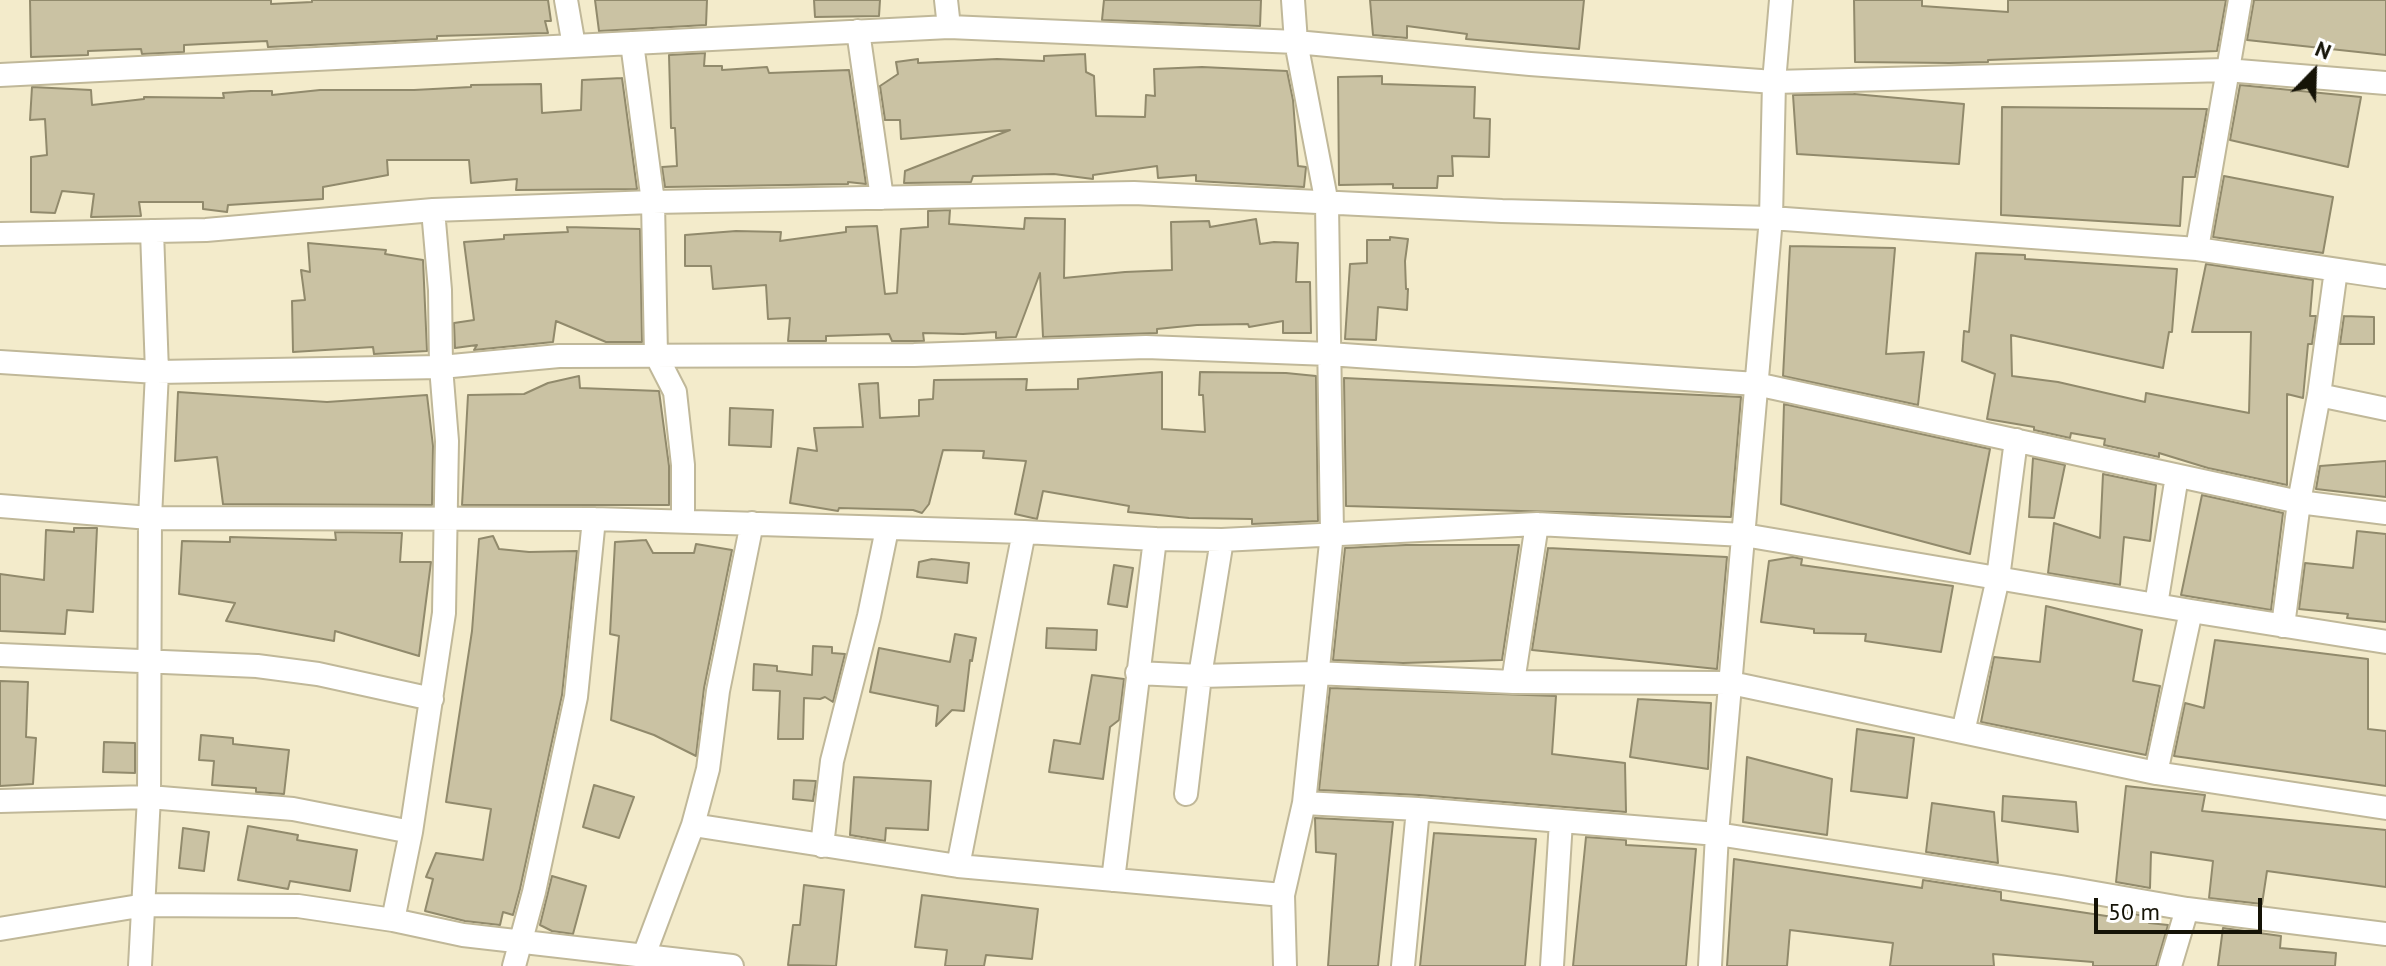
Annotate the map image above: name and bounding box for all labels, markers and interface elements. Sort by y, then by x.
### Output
north arrow [2274,32,2354,112]
text: N [2311,34,2336,66]
scale bar [2098,882,2266,932]
text: 50 m [2108,896,2160,927]

